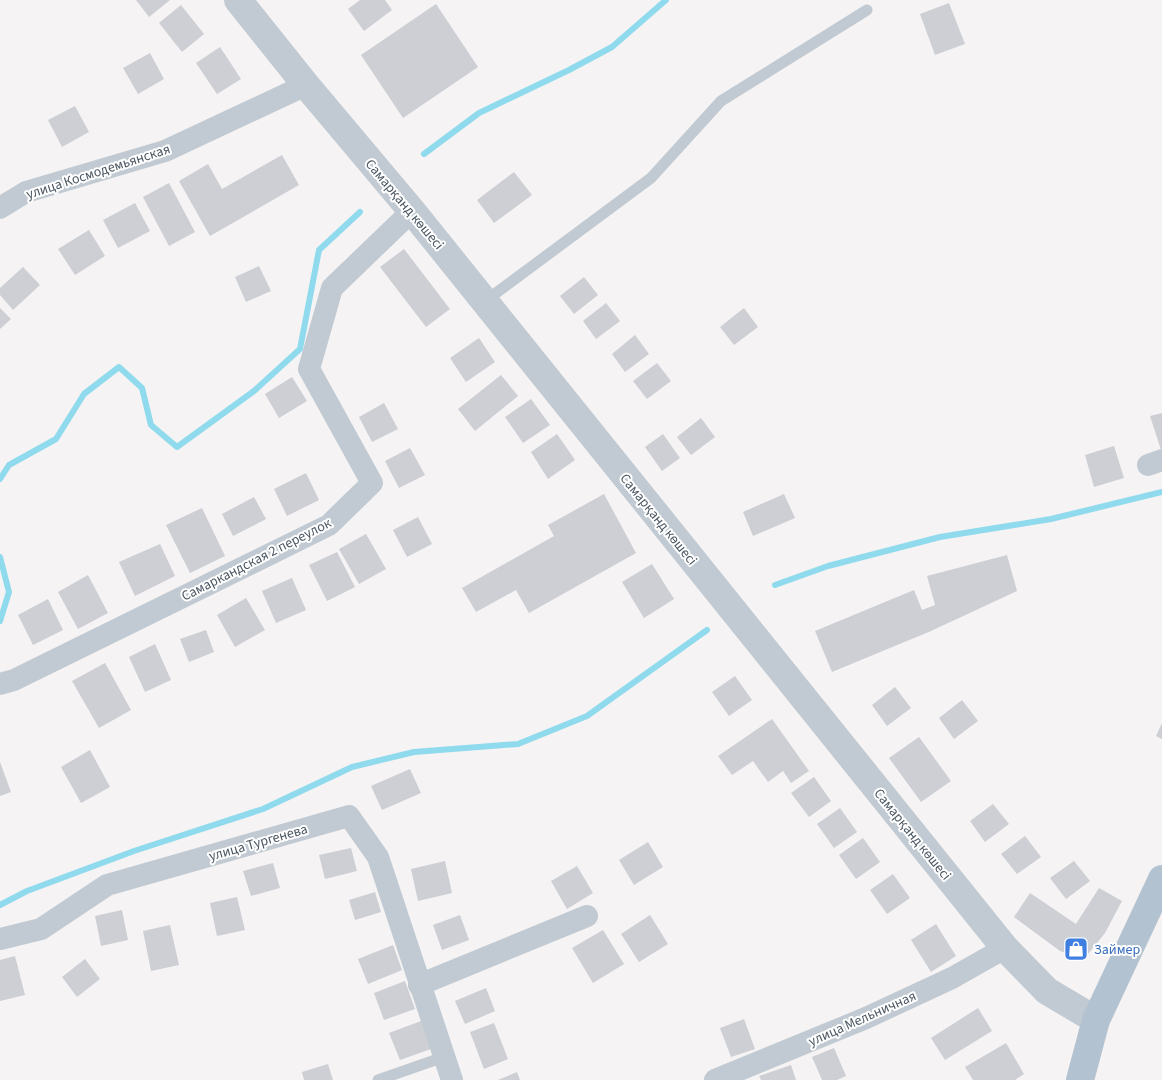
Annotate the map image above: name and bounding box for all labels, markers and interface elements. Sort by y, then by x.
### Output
street label: улица Космодемьянская [24,139,173,205]
street label: Самарқанд көшесі [360,155,448,254]
street label: Самарқанд көшесі [615,469,702,570]
street label: Самаркандская 2 переулок [178,513,335,606]
street label: Самарқанд көшесі [869,784,956,885]
street label: улица Тургенева [207,819,310,867]
shop icon: Займер [1063,936,1089,962]
place label: Займер [1094,940,1140,960]
street label: улица Мельничная [805,986,919,1052]

